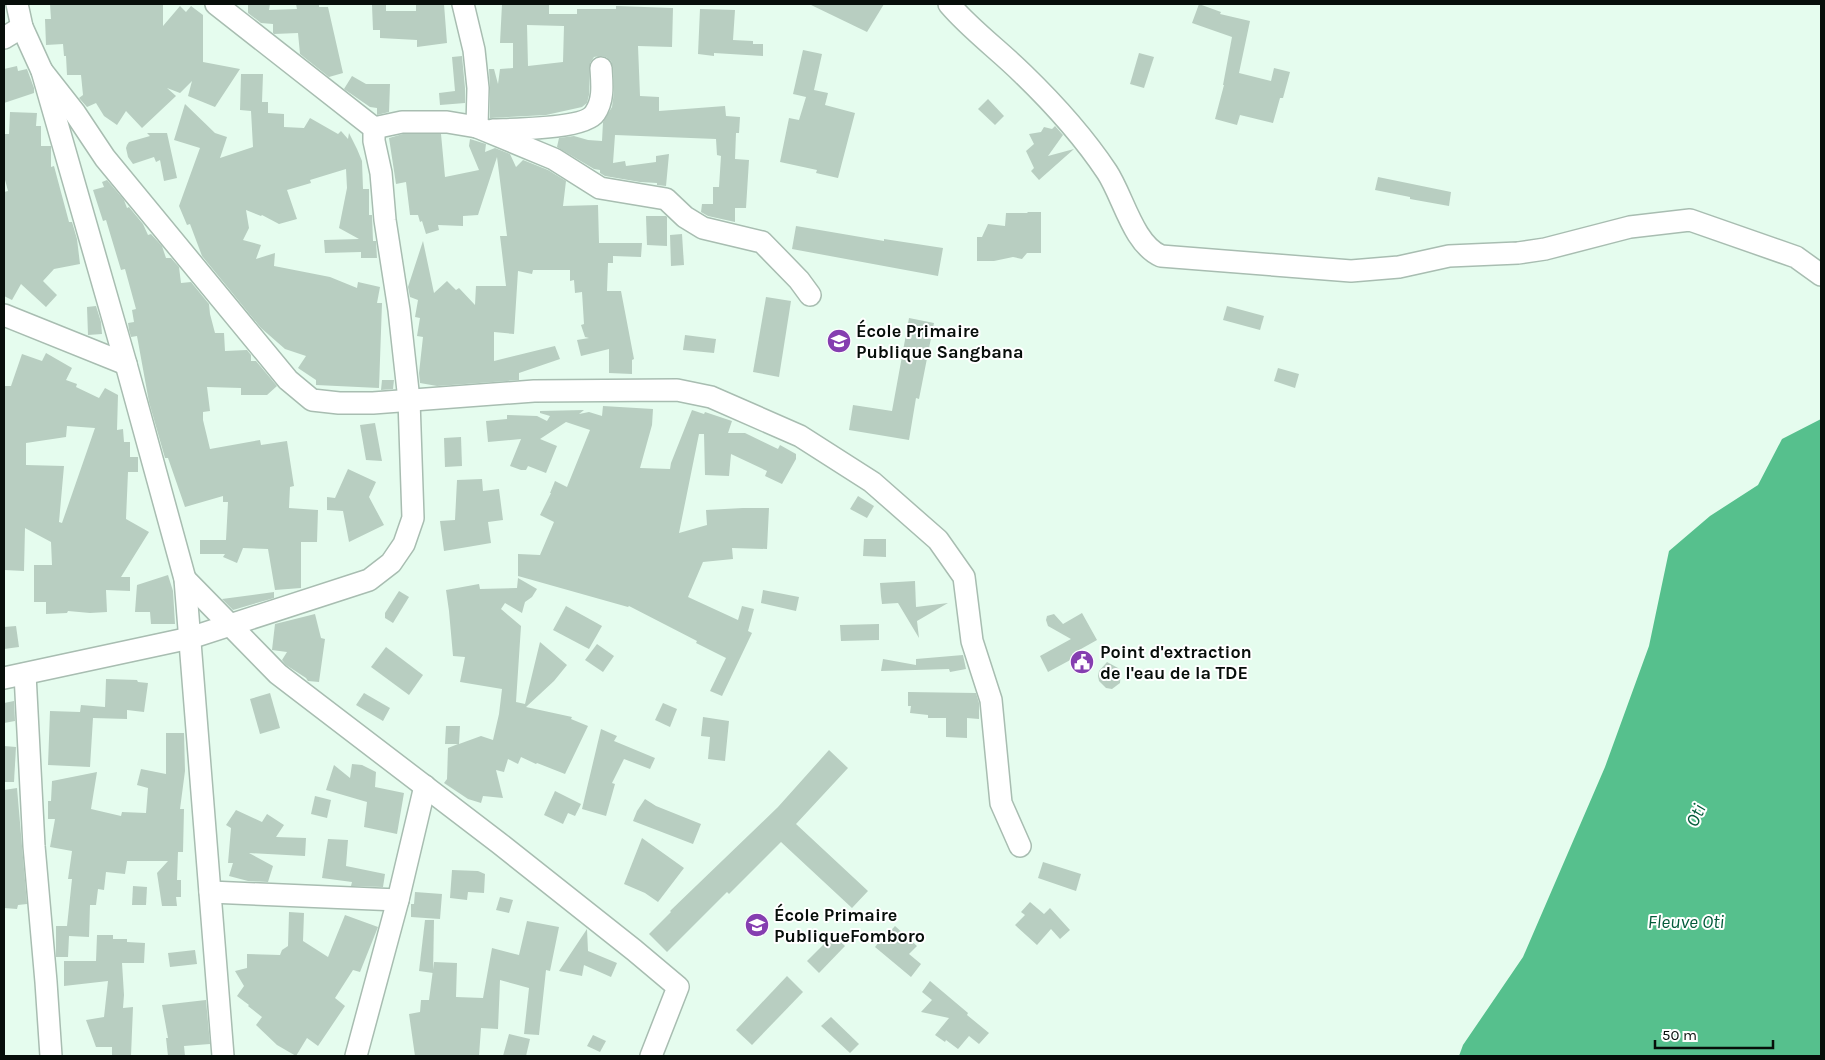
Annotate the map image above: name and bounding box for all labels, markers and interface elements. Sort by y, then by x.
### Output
place label: École Primaire Publique Sangbana [856,319,1024,363]
school or university icon: École Primaire Publique Sangbana [826,328,852,354]
place label: Point d'extraction de l'eau de la TDE [1100,641,1252,684]
public building icon: Point d'extraction de l'eau de la TDE [1069,649,1095,675]
water label: Oti [1681,801,1711,830]
place label: École Primaire PubliqueFomboro [774,903,925,947]
water label: Fleuve Oti [1648,911,1724,933]
school or university icon: École Primaire PubliqueFomboro [744,912,770,938]
scale bar [1655,1018,1772,1050]
text: 50 m [1662,1026,1697,1044]

